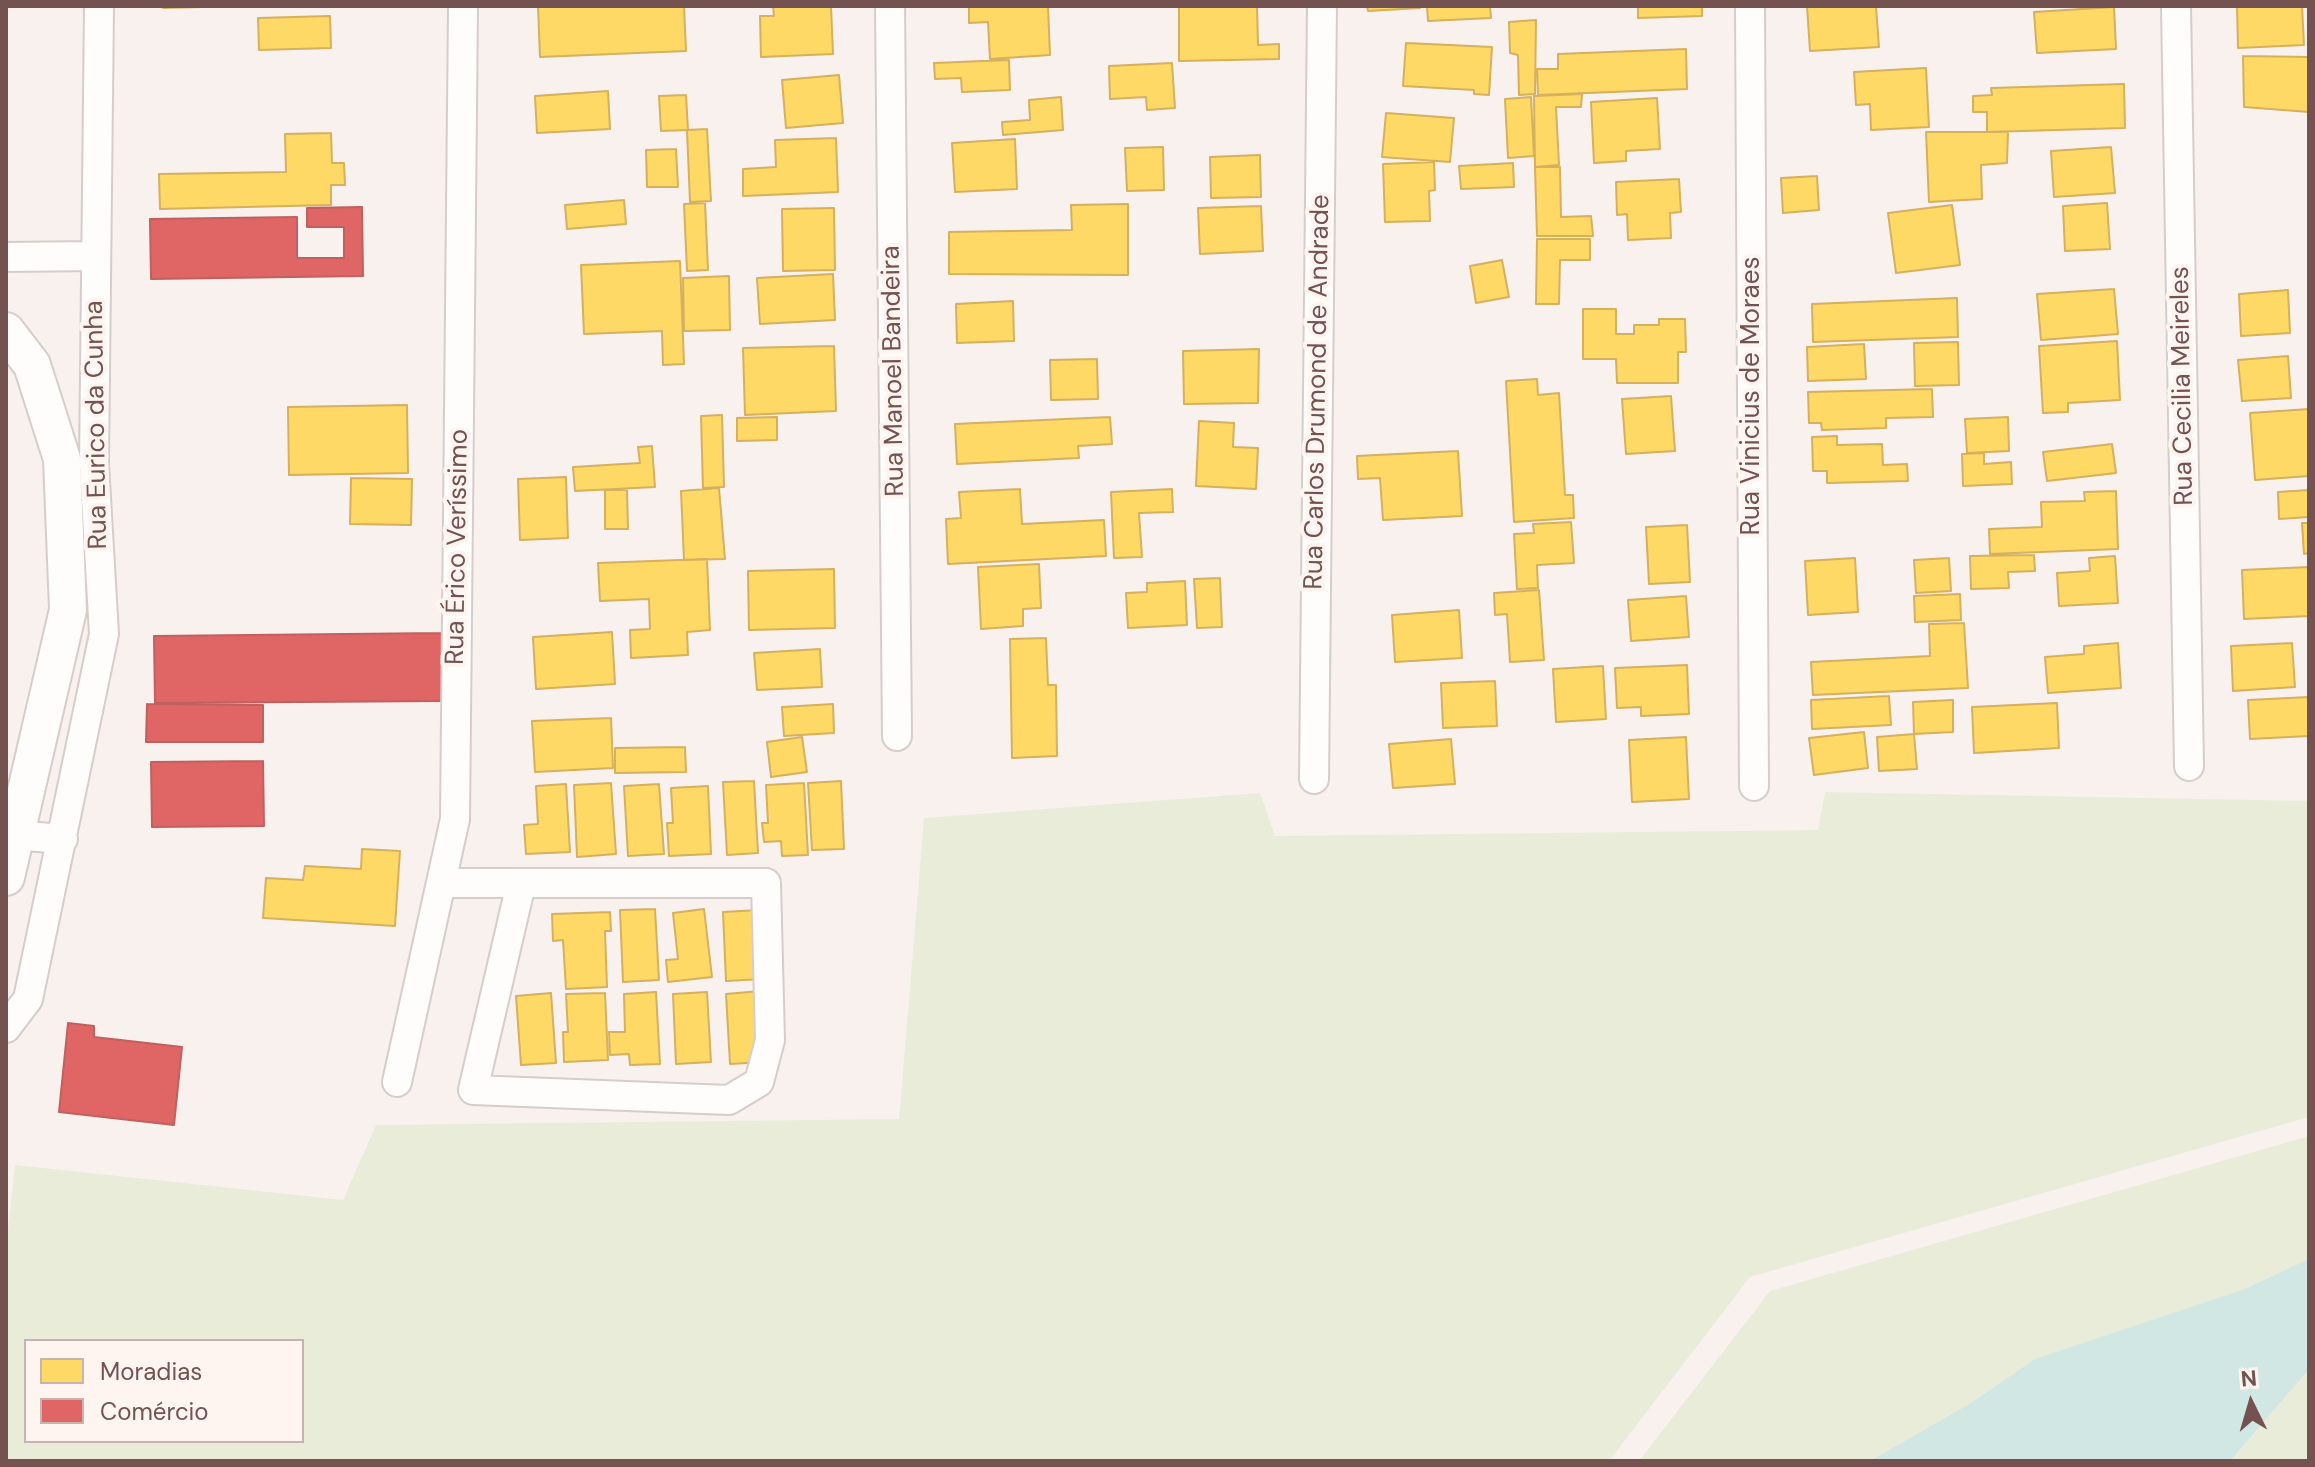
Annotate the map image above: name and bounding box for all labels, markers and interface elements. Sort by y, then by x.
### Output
street label: Rua Carlos Drumond de Andrade [1299,194,1337,590]
street label: Rua Manoel Bandeira [876,245,912,497]
street label: Rua Vinicius de Moraes [1736,256,1768,536]
street label: Rua Cecilia Meireles [2165,266,2201,506]
street label: Rua Eurico da Cunha [79,300,115,550]
street label: Rua Érico Veríssimo [440,429,476,665]
legend [24,1339,304,1443]
text: Moradias [100,1356,202,1387]
north arrow [2211,1363,2291,1443]
text: N [2240,1363,2258,1394]
text: Comércio [100,1396,209,1427]

